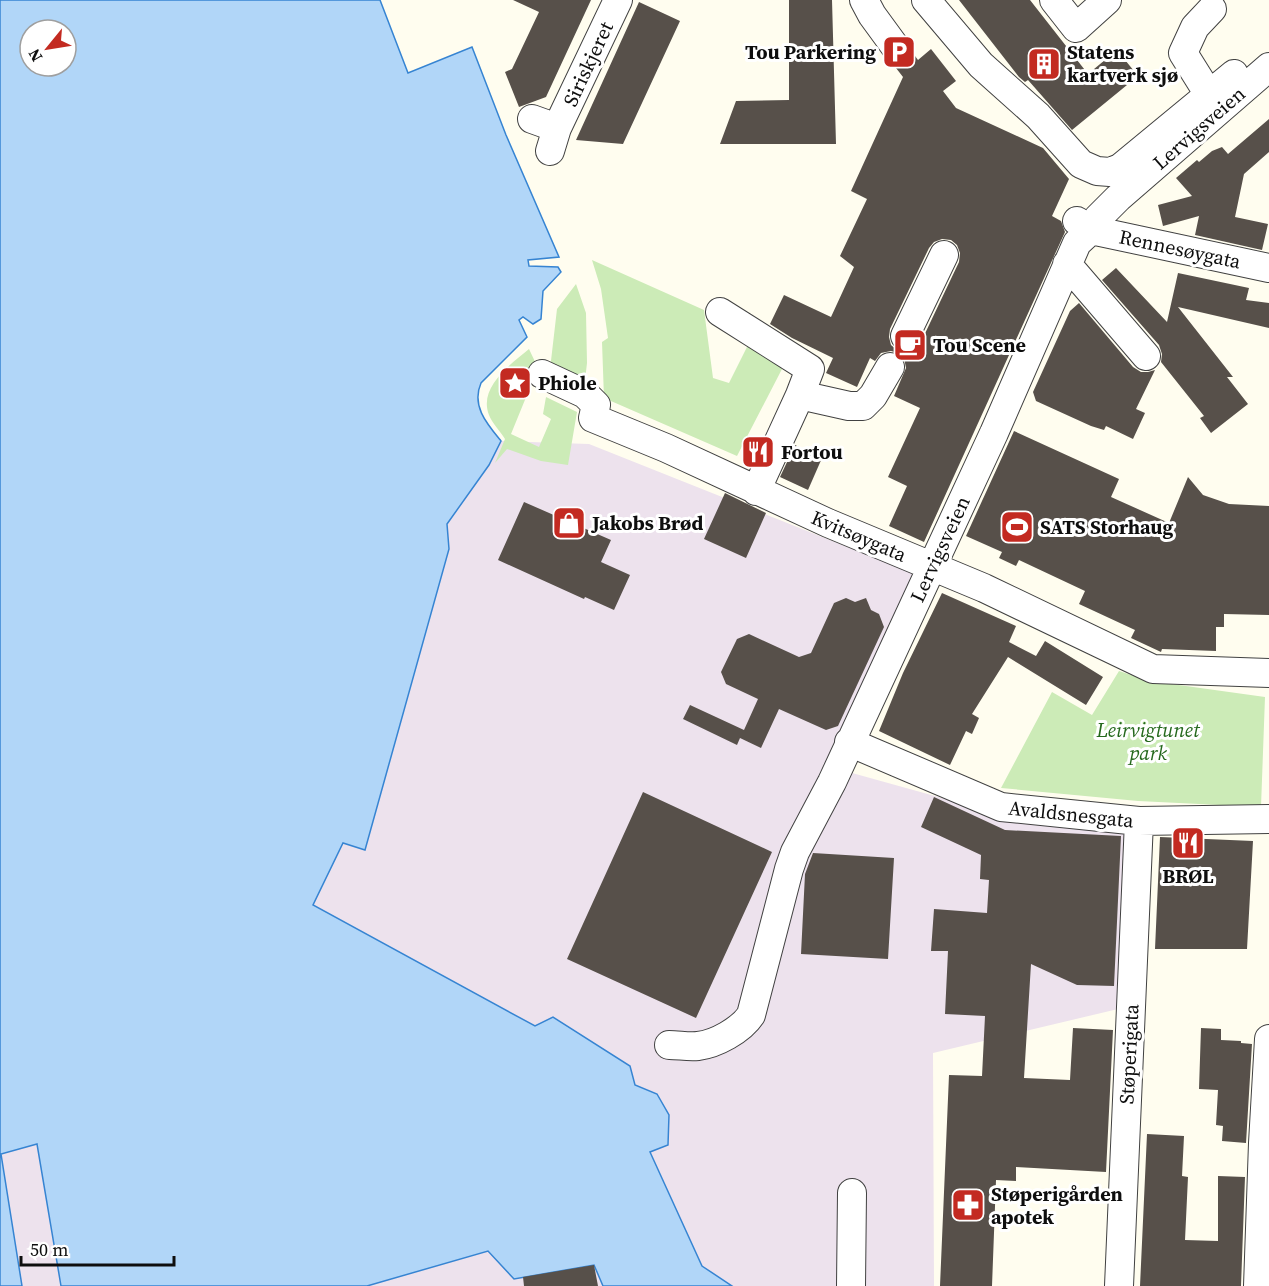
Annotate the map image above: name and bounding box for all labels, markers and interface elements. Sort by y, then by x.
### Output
street label: Siriskjeret [556,17,620,111]
north arrow [18,18,78,78]
parking icon: Tou Parkering [881,34,917,70]
place label: Tou Parkering [745,38,876,66]
place label: Statens kartverk sjø [1067,38,1178,89]
text: N [22,45,47,66]
building icon: Statens kartverk sjø [1026,46,1062,82]
street label: Lervigsveien [1147,80,1251,176]
street label: Rennesøygata [1117,222,1244,276]
cafe icon: Tou Scene [892,327,928,363]
place label: Tou Scene [933,331,1026,359]
place icon: Phiole [497,365,533,401]
place label: Phiole [538,369,597,397]
restaurant icon: Fortou [740,434,776,470]
place label: Fortou [781,438,843,466]
street label: Lervigsveien [903,491,977,607]
street label: Kvitsøygata [807,503,912,569]
shop icon: Jakobs Brød [551,505,587,541]
place label: Jakobs Brød [590,509,703,537]
sports icon: SATS Storhaug [999,509,1035,545]
place label: SATS Storhaug [1040,513,1174,541]
park label: Leirvigtunet park [1096,716,1201,767]
street label: Avaldsnesgata [1007,793,1136,835]
restaurant icon: BRØL [1170,825,1206,861]
place label: BRØL [1162,862,1214,890]
street label: Støperigata [1112,1002,1146,1105]
place label: Støperigården apotek [991,1180,1123,1231]
pharmacy icon: Støperigården apotek [950,1187,986,1223]
scale bar [21,1229,174,1267]
text: 50 m [30,1237,68,1262]

